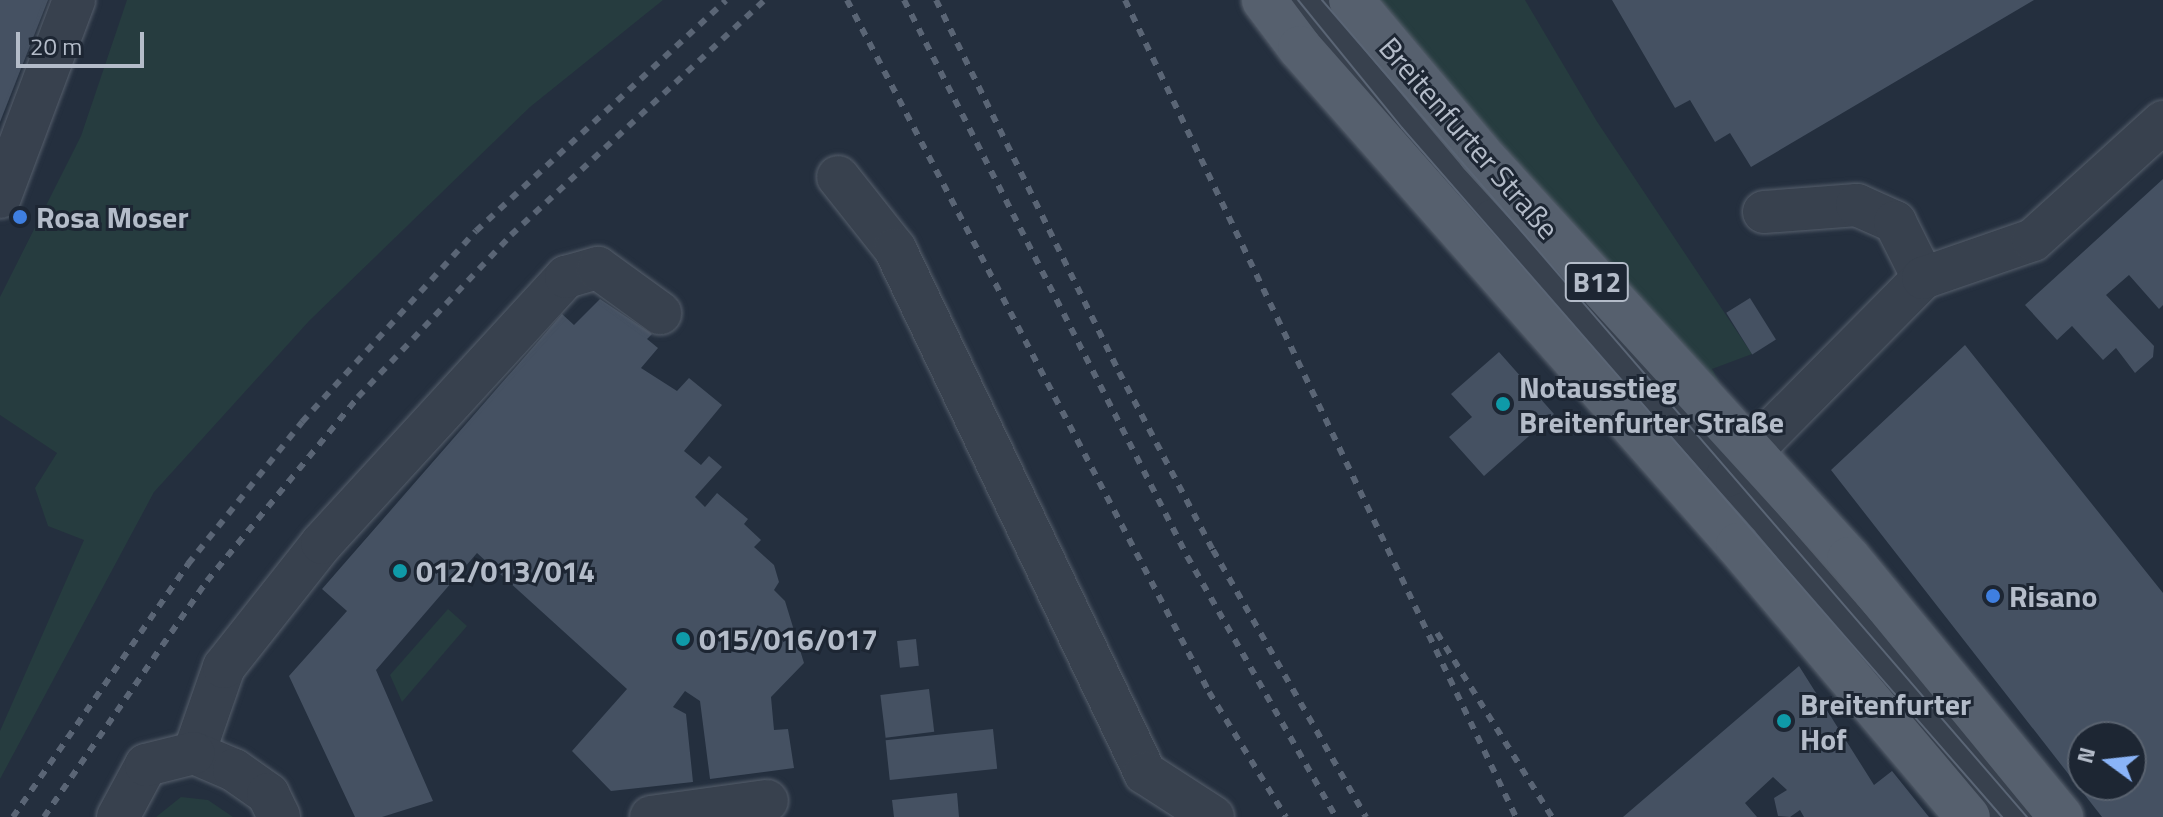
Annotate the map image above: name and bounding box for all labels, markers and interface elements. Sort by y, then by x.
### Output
scale bar [20,16,148,66]
text: 20 m [30,28,82,64]
street label: Breitenfurter Straße [1372,30,1566,246]
place label: Rosa Moser [36,199,189,235]
marker: Rosa Moser [11,208,29,226]
road number: B12 [1563,258,1631,306]
place label: Notausstieg Breitenfurter Straße [1519,369,1784,440]
marker: Notausstieg Breitenfurter Straße [1494,395,1512,413]
place label: 012/013/014 [416,553,595,589]
marker: 012/013/014 [391,562,409,580]
place label: Risano [2009,578,2097,614]
marker: Risano [1984,587,2002,605]
place label: 015/016/017 [699,621,878,657]
marker: 015/016/017 [674,630,692,648]
place label: Breitenfurter Hof [1800,686,1971,756]
marker: Breitenfurter Hof [1775,712,1793,730]
north arrow [2067,721,2147,801]
text: N [2067,744,2104,767]

